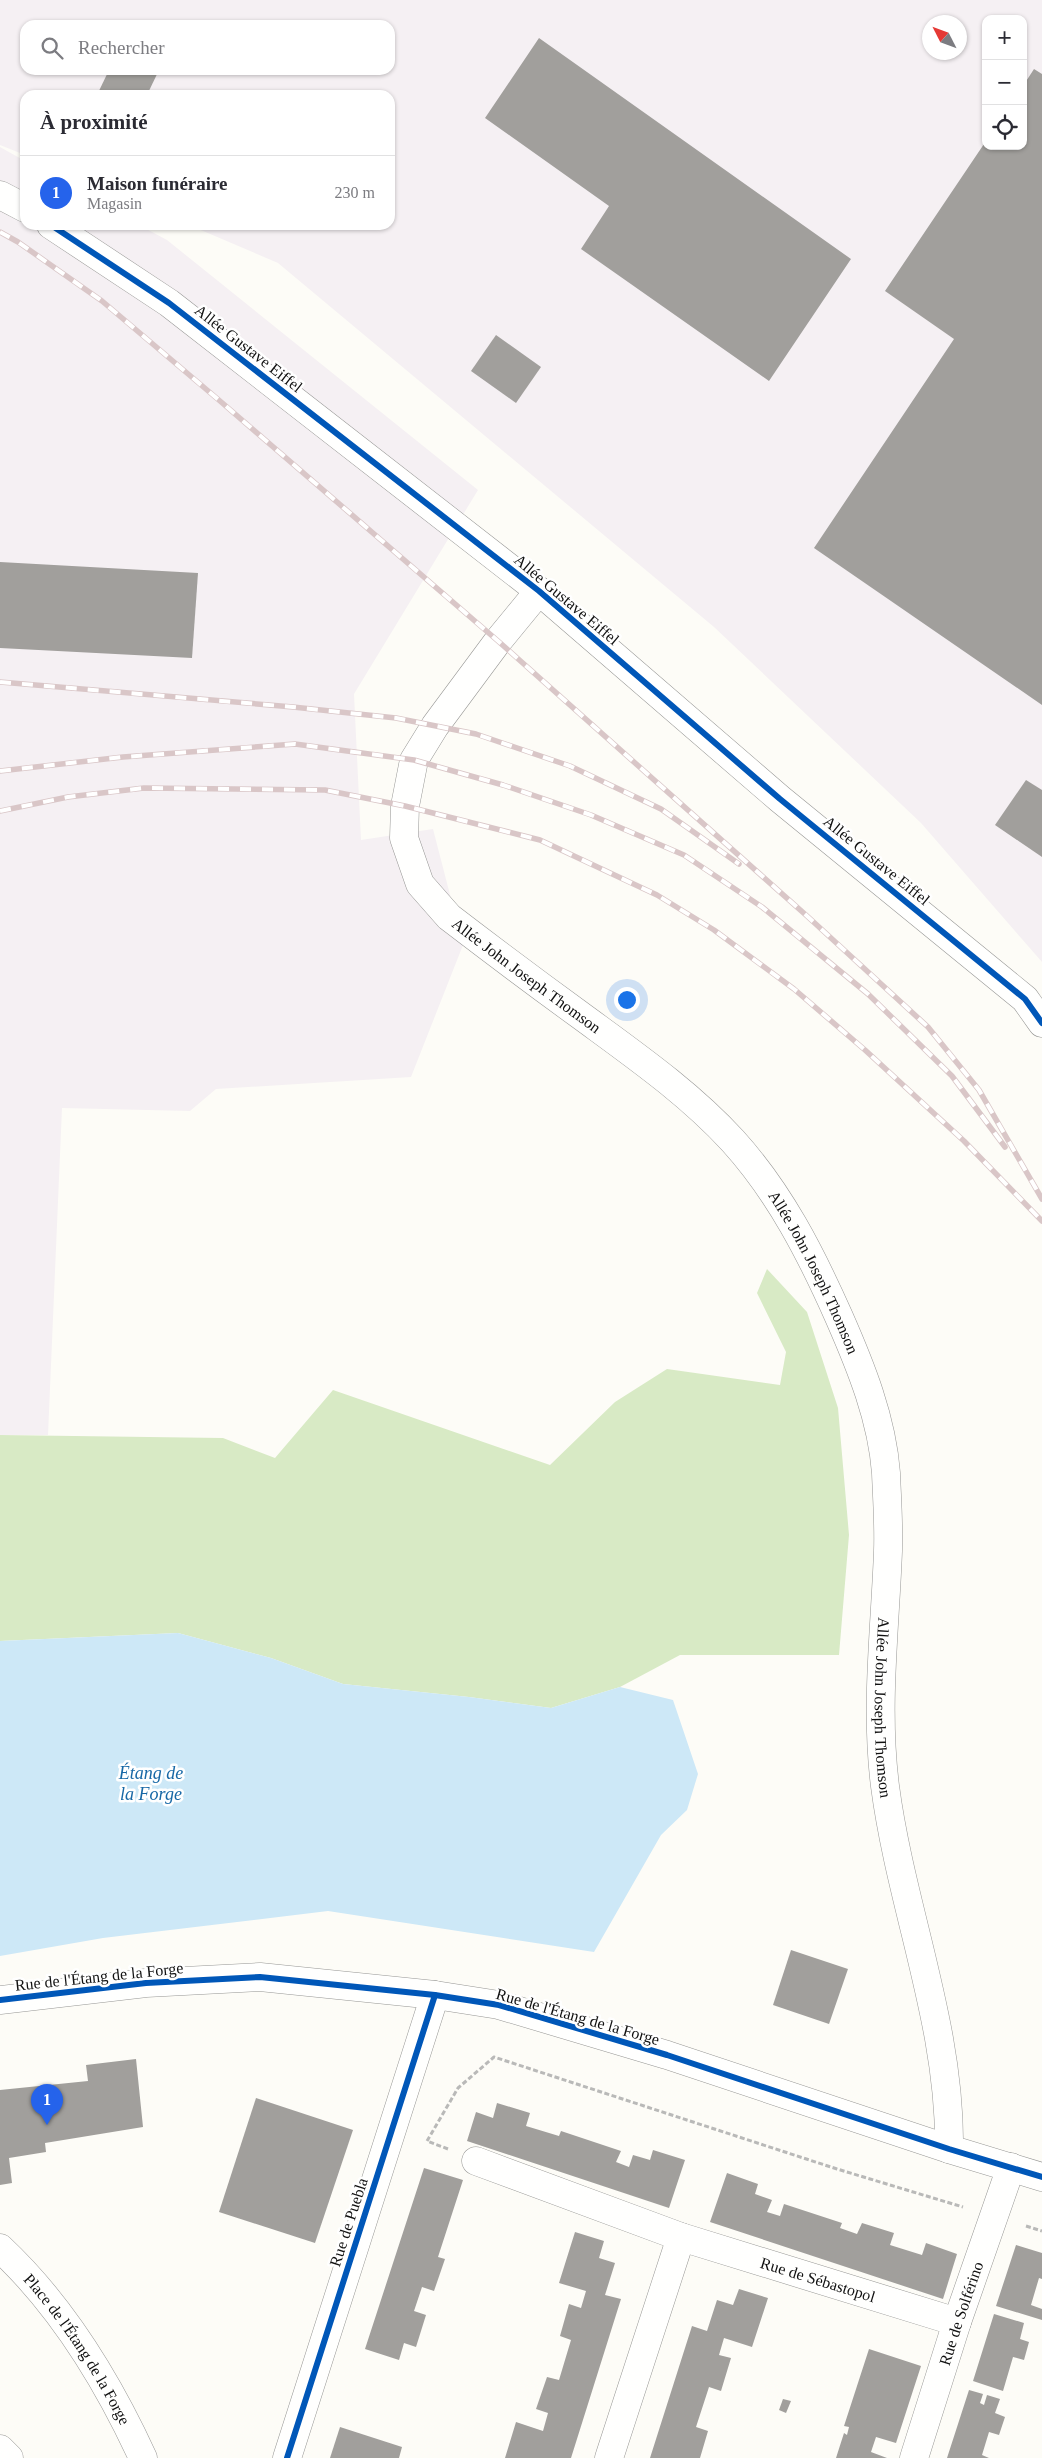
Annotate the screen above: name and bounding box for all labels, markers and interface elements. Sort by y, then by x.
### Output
north arrow [922,15,967,60]
map controls [982,15,1027,150]
button: + [982,15,1027,60]
search box [20,20,395,75]
icon: search [38,34,66,62]
text: Rechercher [78,37,165,58]
button: − [982,60,1027,105]
button: locate [982,105,1027,150]
text: À proximité [40,110,148,134]
text: Maison funéraire [87,173,228,194]
text: 1 [52,184,60,201]
text: 230 m [335,184,375,201]
text: Magasin [87,195,142,212]
street label: Allée Gustave Eiffel [192,301,306,396]
street label: Allée Gustave Eiffel [511,551,623,648]
street label: Allée Gustave Eiffel [820,812,933,909]
street label: Allée John Joseph Thomson [449,915,604,1036]
your location [614,987,640,1013]
street label: Allée John Joseph Thomson [765,1188,862,1356]
street label: Allée John Joseph Thomson [871,1617,895,1799]
water label: Étang de la Forge [118,1762,183,1804]
street label: Rue de l'Étang de la Forge [14,1958,184,1995]
street label: Rue de l'Étang de la Forge [494,1984,662,2049]
pin: 1 [31,2084,63,2125]
street label: Rue de Puebla [326,2176,371,2269]
street label: Rue de Sébastopol [758,2254,878,2305]
street label: Rue de Solférino [936,2259,986,2367]
street label: Place de l'Étang de la Forge [21,2270,133,2427]

